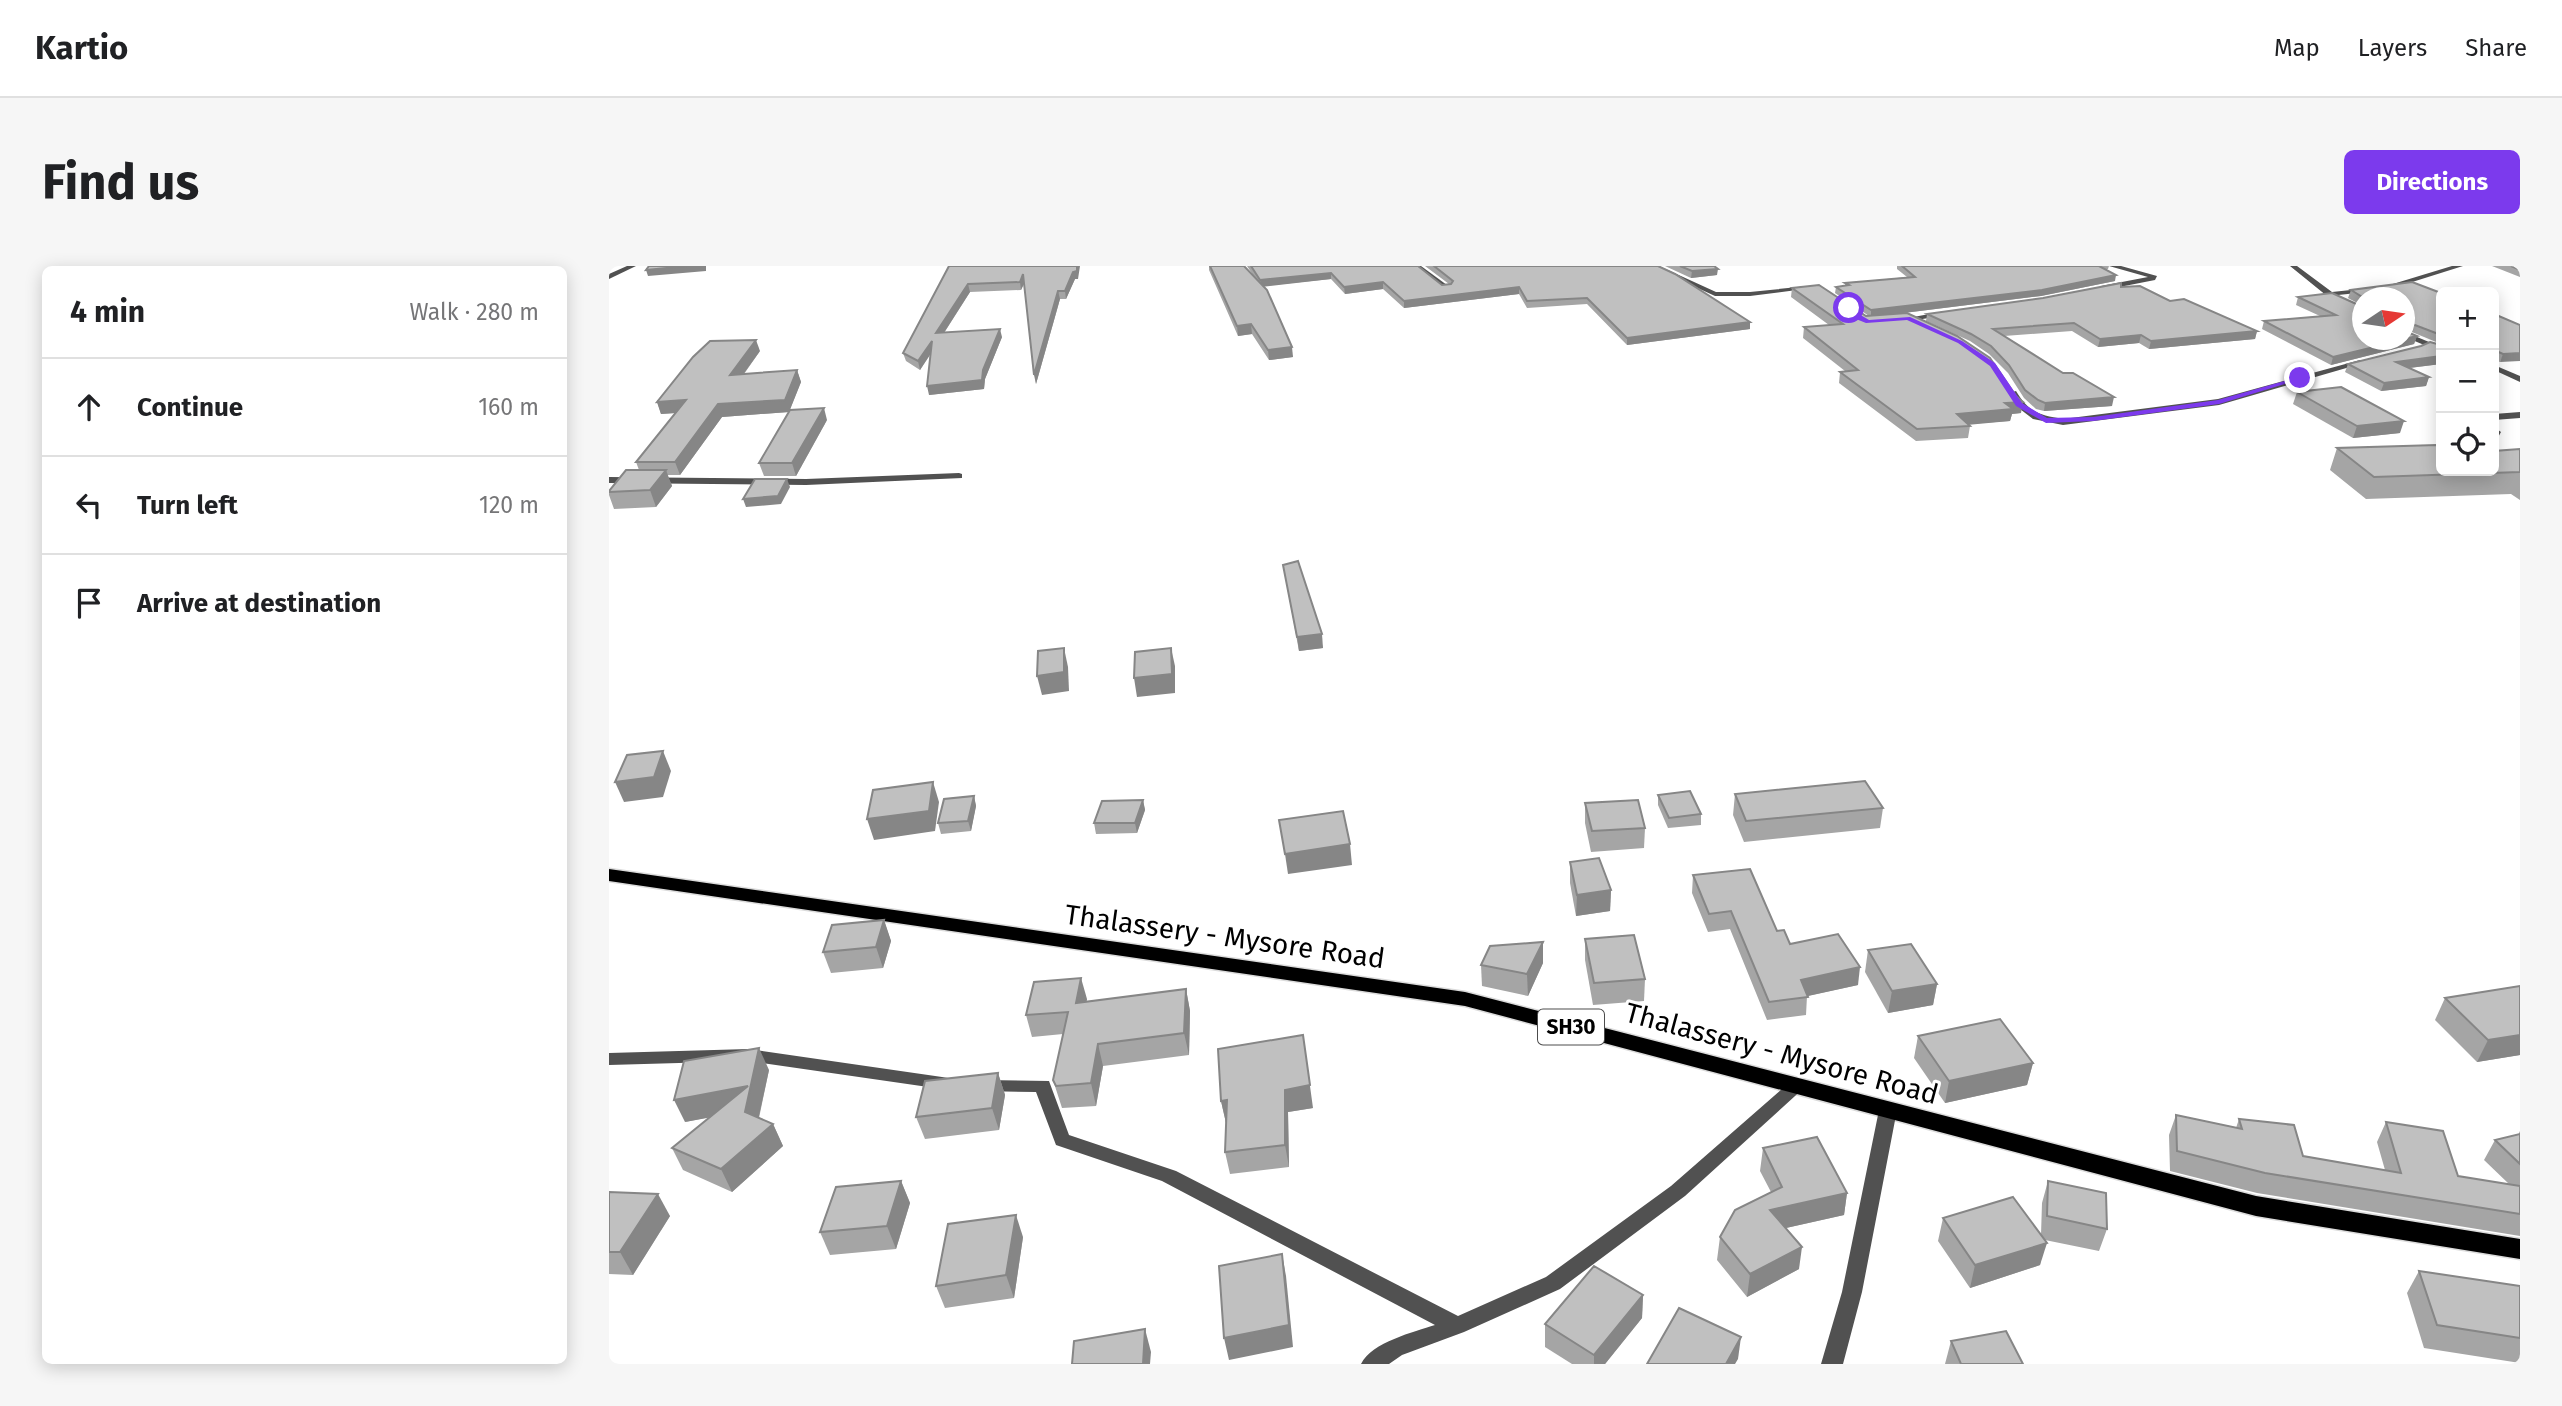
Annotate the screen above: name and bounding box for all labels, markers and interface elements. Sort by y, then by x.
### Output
text: Kartio [35,28,128,68]
text: Map [2274,34,2320,62]
text: Layers [2358,34,2427,62]
text: Share [2465,34,2527,62]
button: Directions [2344,150,2520,214]
text: Find us [42,153,199,212]
north arrow [2352,287,2415,350]
map controls [2436,287,2499,476]
button: + [2436,287,2499,350]
route start [1833,292,1864,323]
text: 4 min [70,294,145,330]
text: Walk · 280 m [409,298,539,326]
button: − [2436,350,2499,413]
route end [2284,362,2315,393]
icon: ahead [70,388,108,426]
text: Continue [137,392,243,423]
text: 160 m [478,393,539,421]
button: locate [2436,413,2499,476]
icon: left [70,486,108,524]
text: Turn left [137,490,238,521]
text: 120 m [479,491,539,519]
icon: arrive [70,584,108,622]
text: Arrive at destination [137,588,381,619]
street label: Thalassery - Mysore Road [1063,898,1387,975]
street label: Thalassery - Mysore Road [1622,996,1942,1111]
road number: SH30 [1538,1010,1604,1044]

